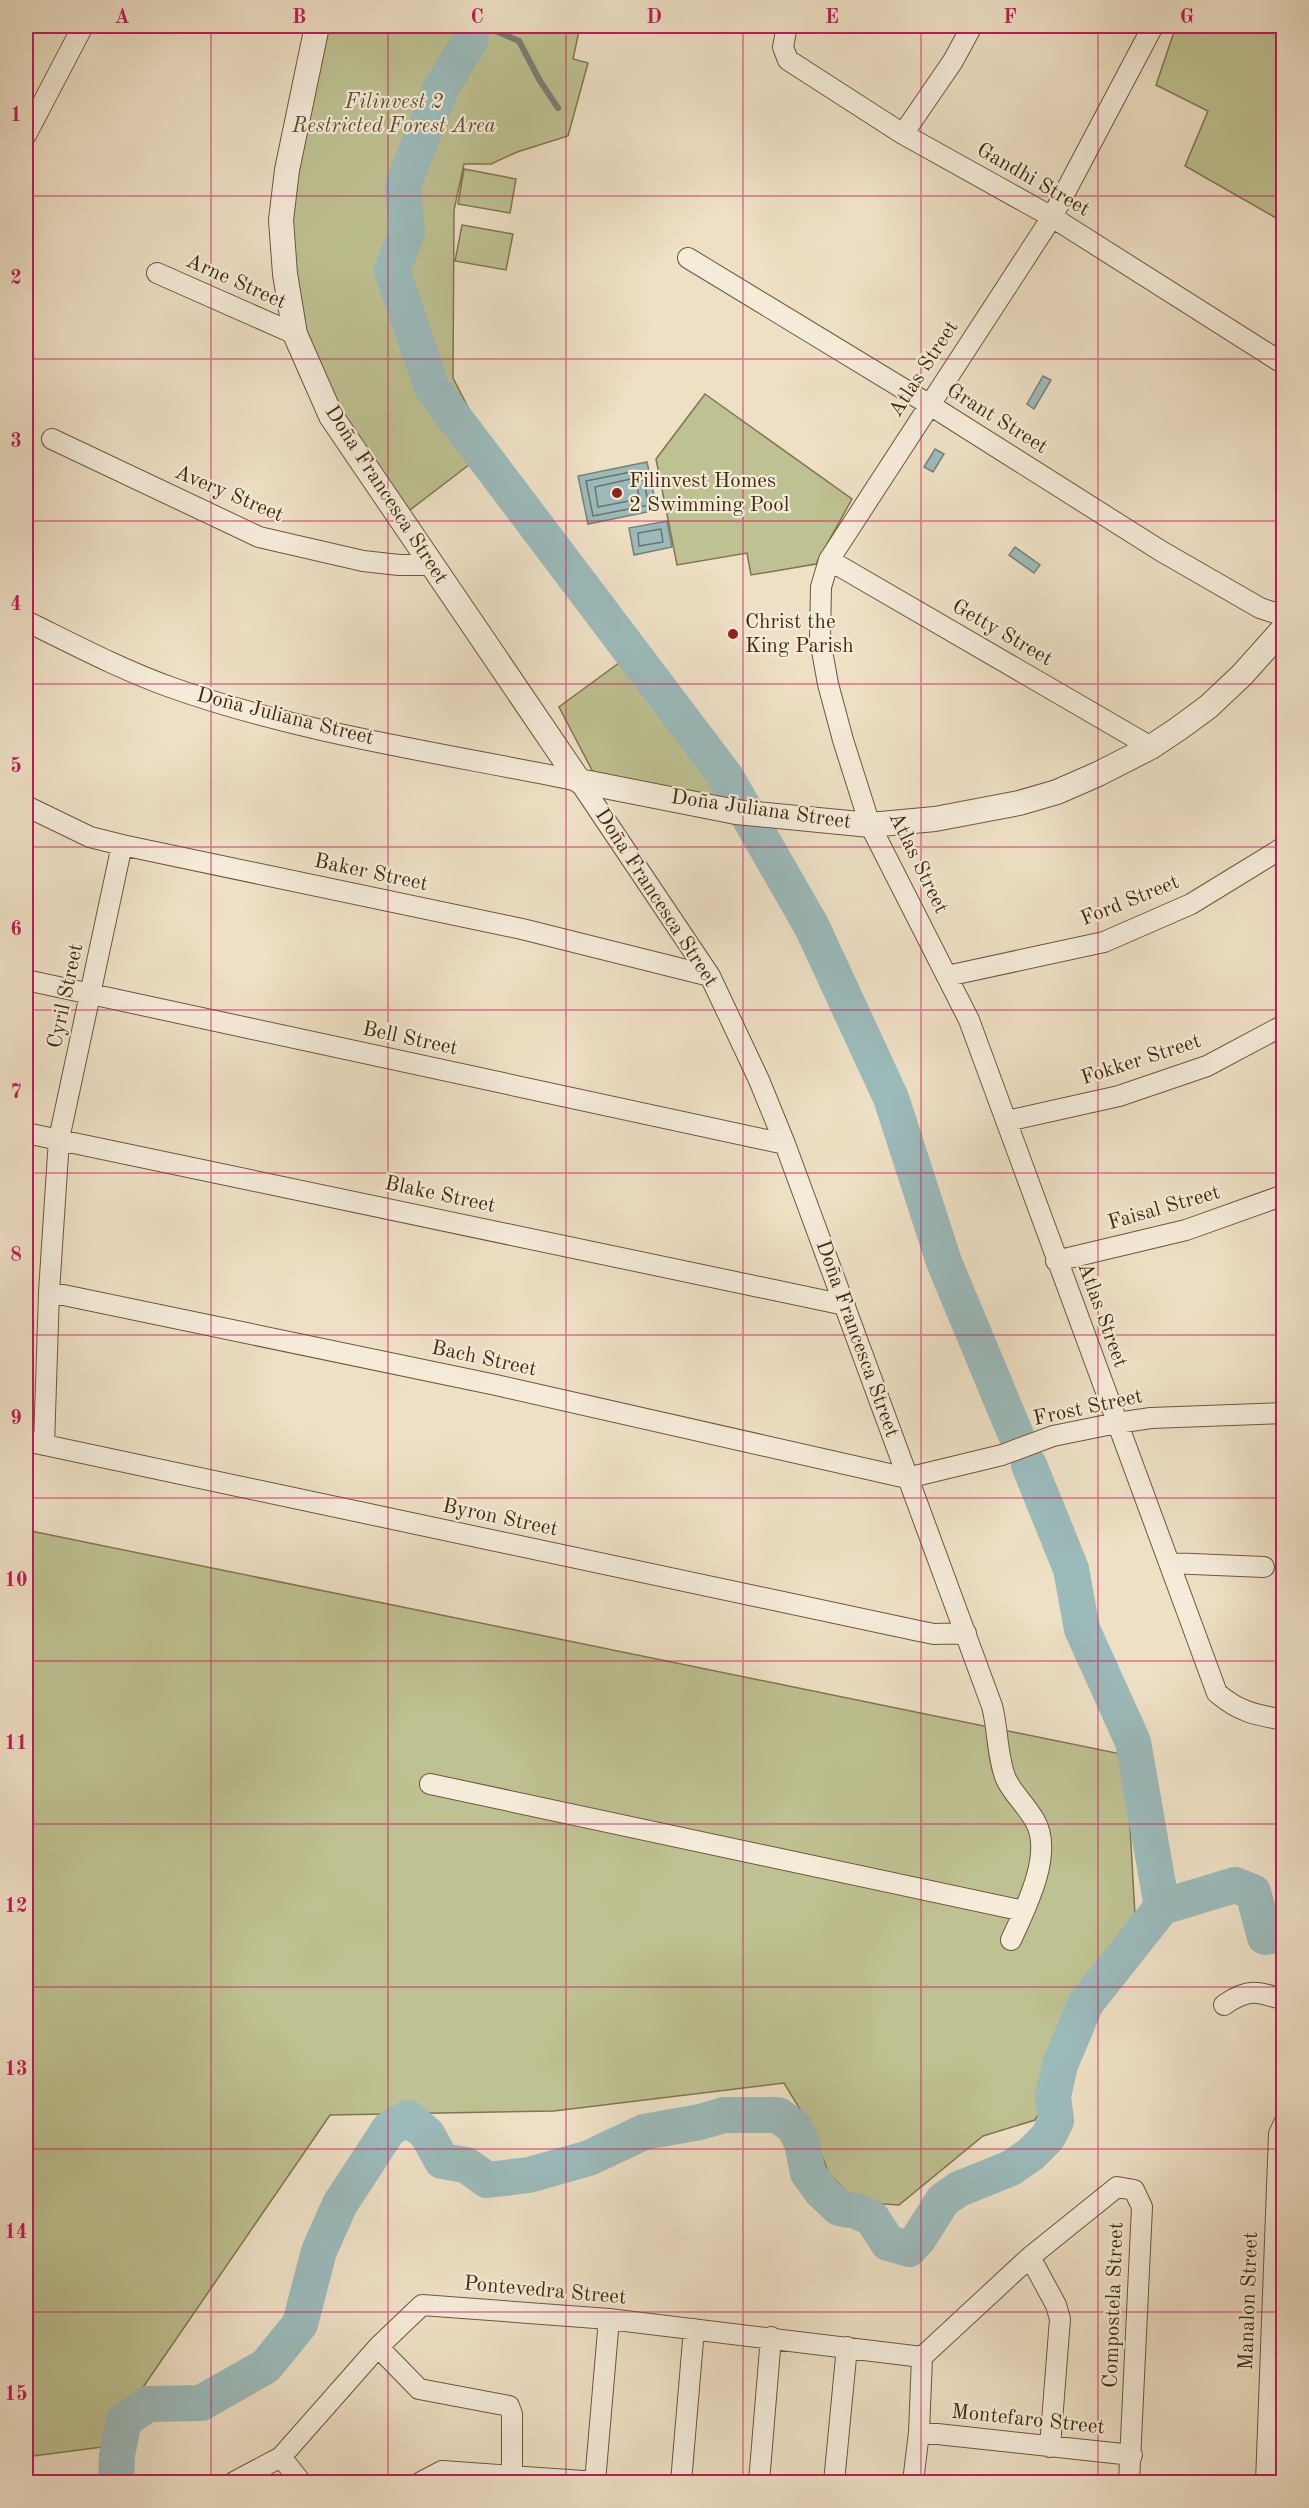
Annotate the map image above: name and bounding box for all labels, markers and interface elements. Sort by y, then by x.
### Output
text: A [114,8,130,28]
text: B [292,8,306,28]
text: C [470,8,484,28]
text: D [646,8,662,28]
text: E [825,8,839,28]
text: F [1003,8,1017,28]
text: G [1180,8,1194,28]
park label: Filinvest 2 Restricted Forest Area [291,92,496,137]
text: 1 [10,106,22,126]
street label: Gandhi Street [973,139,1093,221]
street label: Arne Street [183,251,289,313]
text: 2 [10,269,22,289]
street label: Atlas Street [885,317,963,421]
street label: Grant Street [943,380,1051,458]
street label: Doña Francesca Street [321,402,451,588]
text: 3 [10,432,22,452]
street label: Avery Street [172,462,286,526]
place label: Filinvest Homes 2 Swimming Pool [629,471,790,516]
marker: Filinvest Homes 2 Swimming Pool [610,486,624,500]
text: 4 [10,595,22,615]
street label: Getty Street [948,596,1056,670]
place label: Christ the King Parish [745,612,854,657]
marker: Christ the King Parish [726,627,740,641]
street label: Doña Juliana Street [194,685,376,749]
text: 5 [10,756,22,777]
street label: Doña Juliana Street [669,787,853,833]
street label: Doña Francesca Street [591,805,721,991]
street label: Atlas Street [884,809,952,917]
street label: Baker Street [312,851,430,895]
street label: Ford Street [1078,872,1182,930]
text: 6 [10,920,22,940]
street label: Cyril Street [45,942,87,1050]
street label: Bell Street [360,1019,460,1059]
street label: Fokker Street [1078,1031,1204,1089]
text: 7 [10,1083,22,1103]
street label: Blake Street [383,1173,497,1217]
street label: Faisal Street [1106,1182,1222,1234]
street label: Doña Francesca Street [812,1238,902,1440]
text: 8 [10,1246,22,1266]
street label: Atlas Street [1073,1260,1131,1370]
street label: Bach Street [429,1338,539,1380]
street label: Frost Street [1031,1386,1145,1430]
text: 9 [10,1409,22,1429]
street label: Byron Street [440,1496,560,1540]
text: 10 [4,1571,28,1591]
text: 11 [4,1734,28,1754]
text: 12 [4,1897,28,1917]
text: 13 [4,2060,28,2080]
street label: Compostela Street [1101,2222,1127,2388]
text: 14 [4,2223,28,2243]
street label: Manalon Street [1236,2231,1262,2371]
street label: Pontevedra Street [463,2273,627,2309]
text: 15 [4,2384,28,2405]
street label: Montefaro Street [950,2401,1106,2439]

